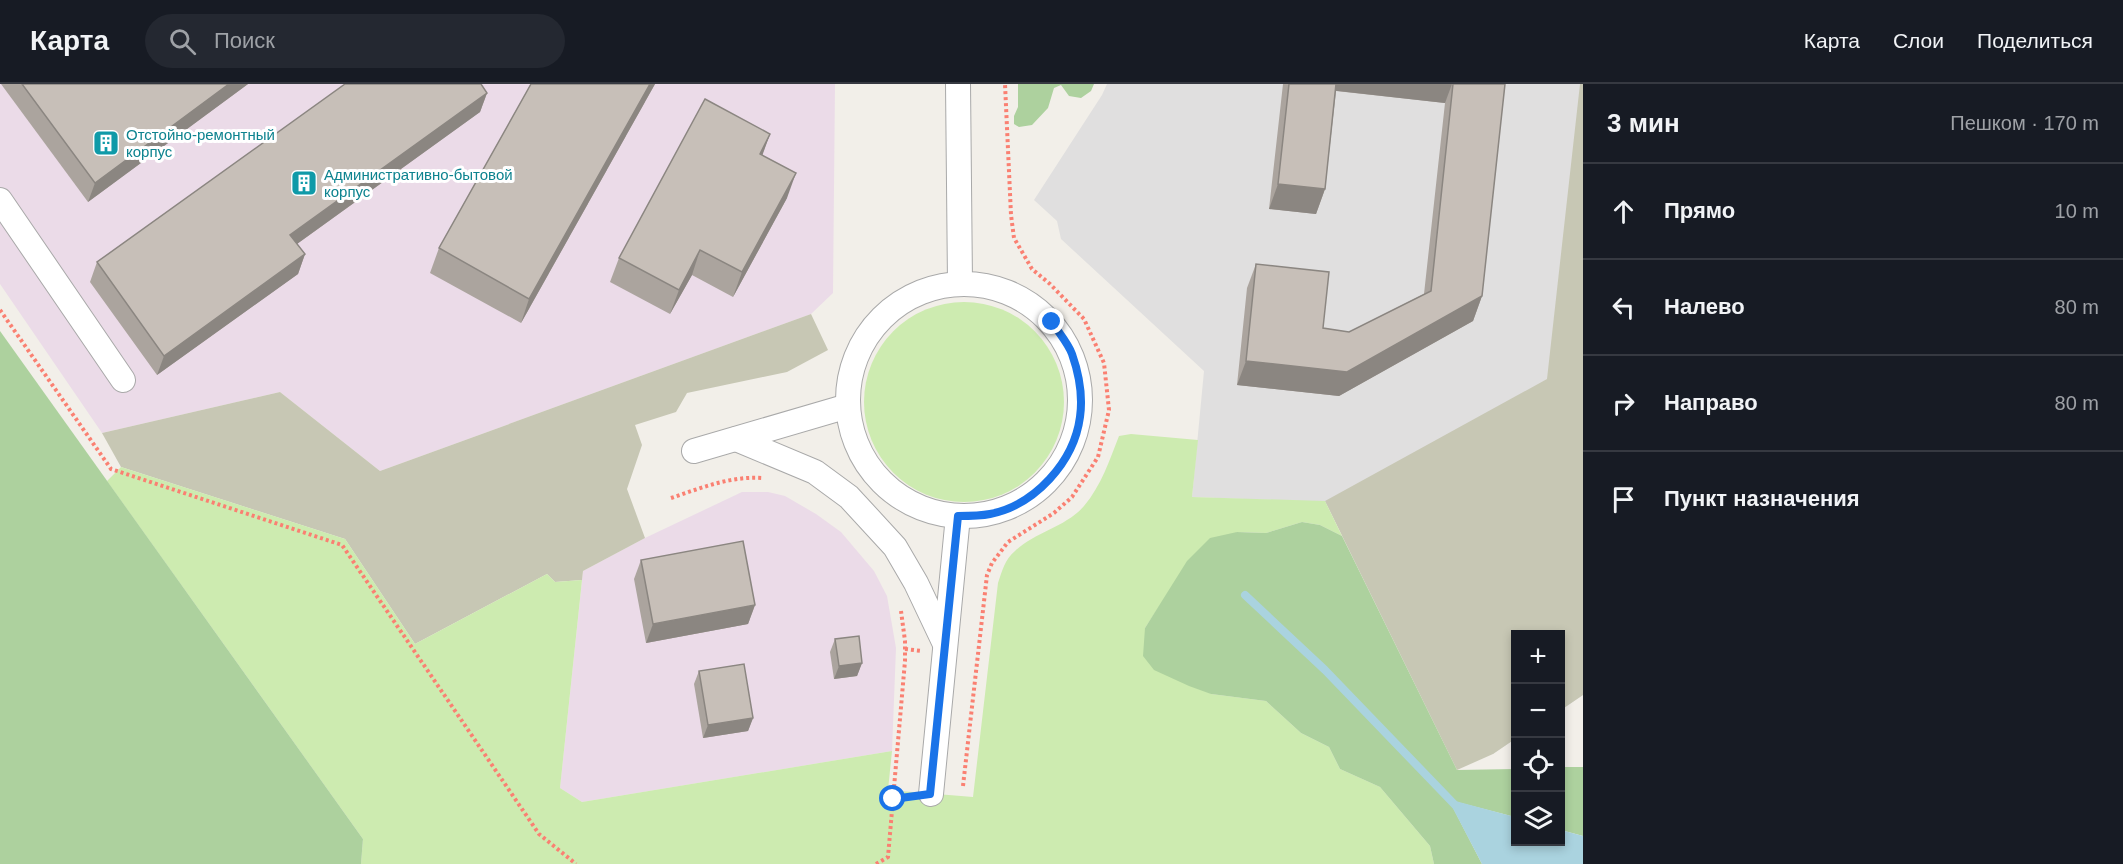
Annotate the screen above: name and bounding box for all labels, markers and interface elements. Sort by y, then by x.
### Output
search box [145,14,565,68]
text: Карта [30,25,109,56]
icon: search [166,25,199,58]
text: Поиск [214,28,275,53]
text: Карта [1804,29,1860,52]
text: Слои [1893,29,1944,52]
text: Поделиться [1977,29,2093,52]
text: 3 мин [1607,108,1680,138]
text: Пешком · 170 m [1950,112,2099,134]
place label: Отстойно-ремонтный корпус [126,126,275,160]
building icon: Отстойно-ремонтный корпус [91,128,121,158]
place label: Административно-бытовой корпус [324,166,513,200]
building icon: Административно-бытовой корпус [289,168,319,198]
icon: ahead [1607,195,1640,228]
text: Прямо [1664,198,1735,223]
text: 10 m [2055,200,2099,222]
icon: left [1607,291,1640,324]
text: Налево [1664,294,1745,319]
text: 80 m [2055,296,2099,318]
route end [1038,308,1064,334]
icon: right [1607,387,1640,420]
text: Направо [1664,390,1758,415]
text: 80 m [2055,392,2099,414]
icon: arrive [1607,483,1640,516]
text: Пункт назначения [1664,486,1860,511]
map controls [1511,630,1565,846]
button: + [1511,630,1565,684]
button: − [1511,684,1565,738]
button: locate [1511,738,1565,792]
route start [879,785,905,811]
button: layers [1511,792,1565,846]

